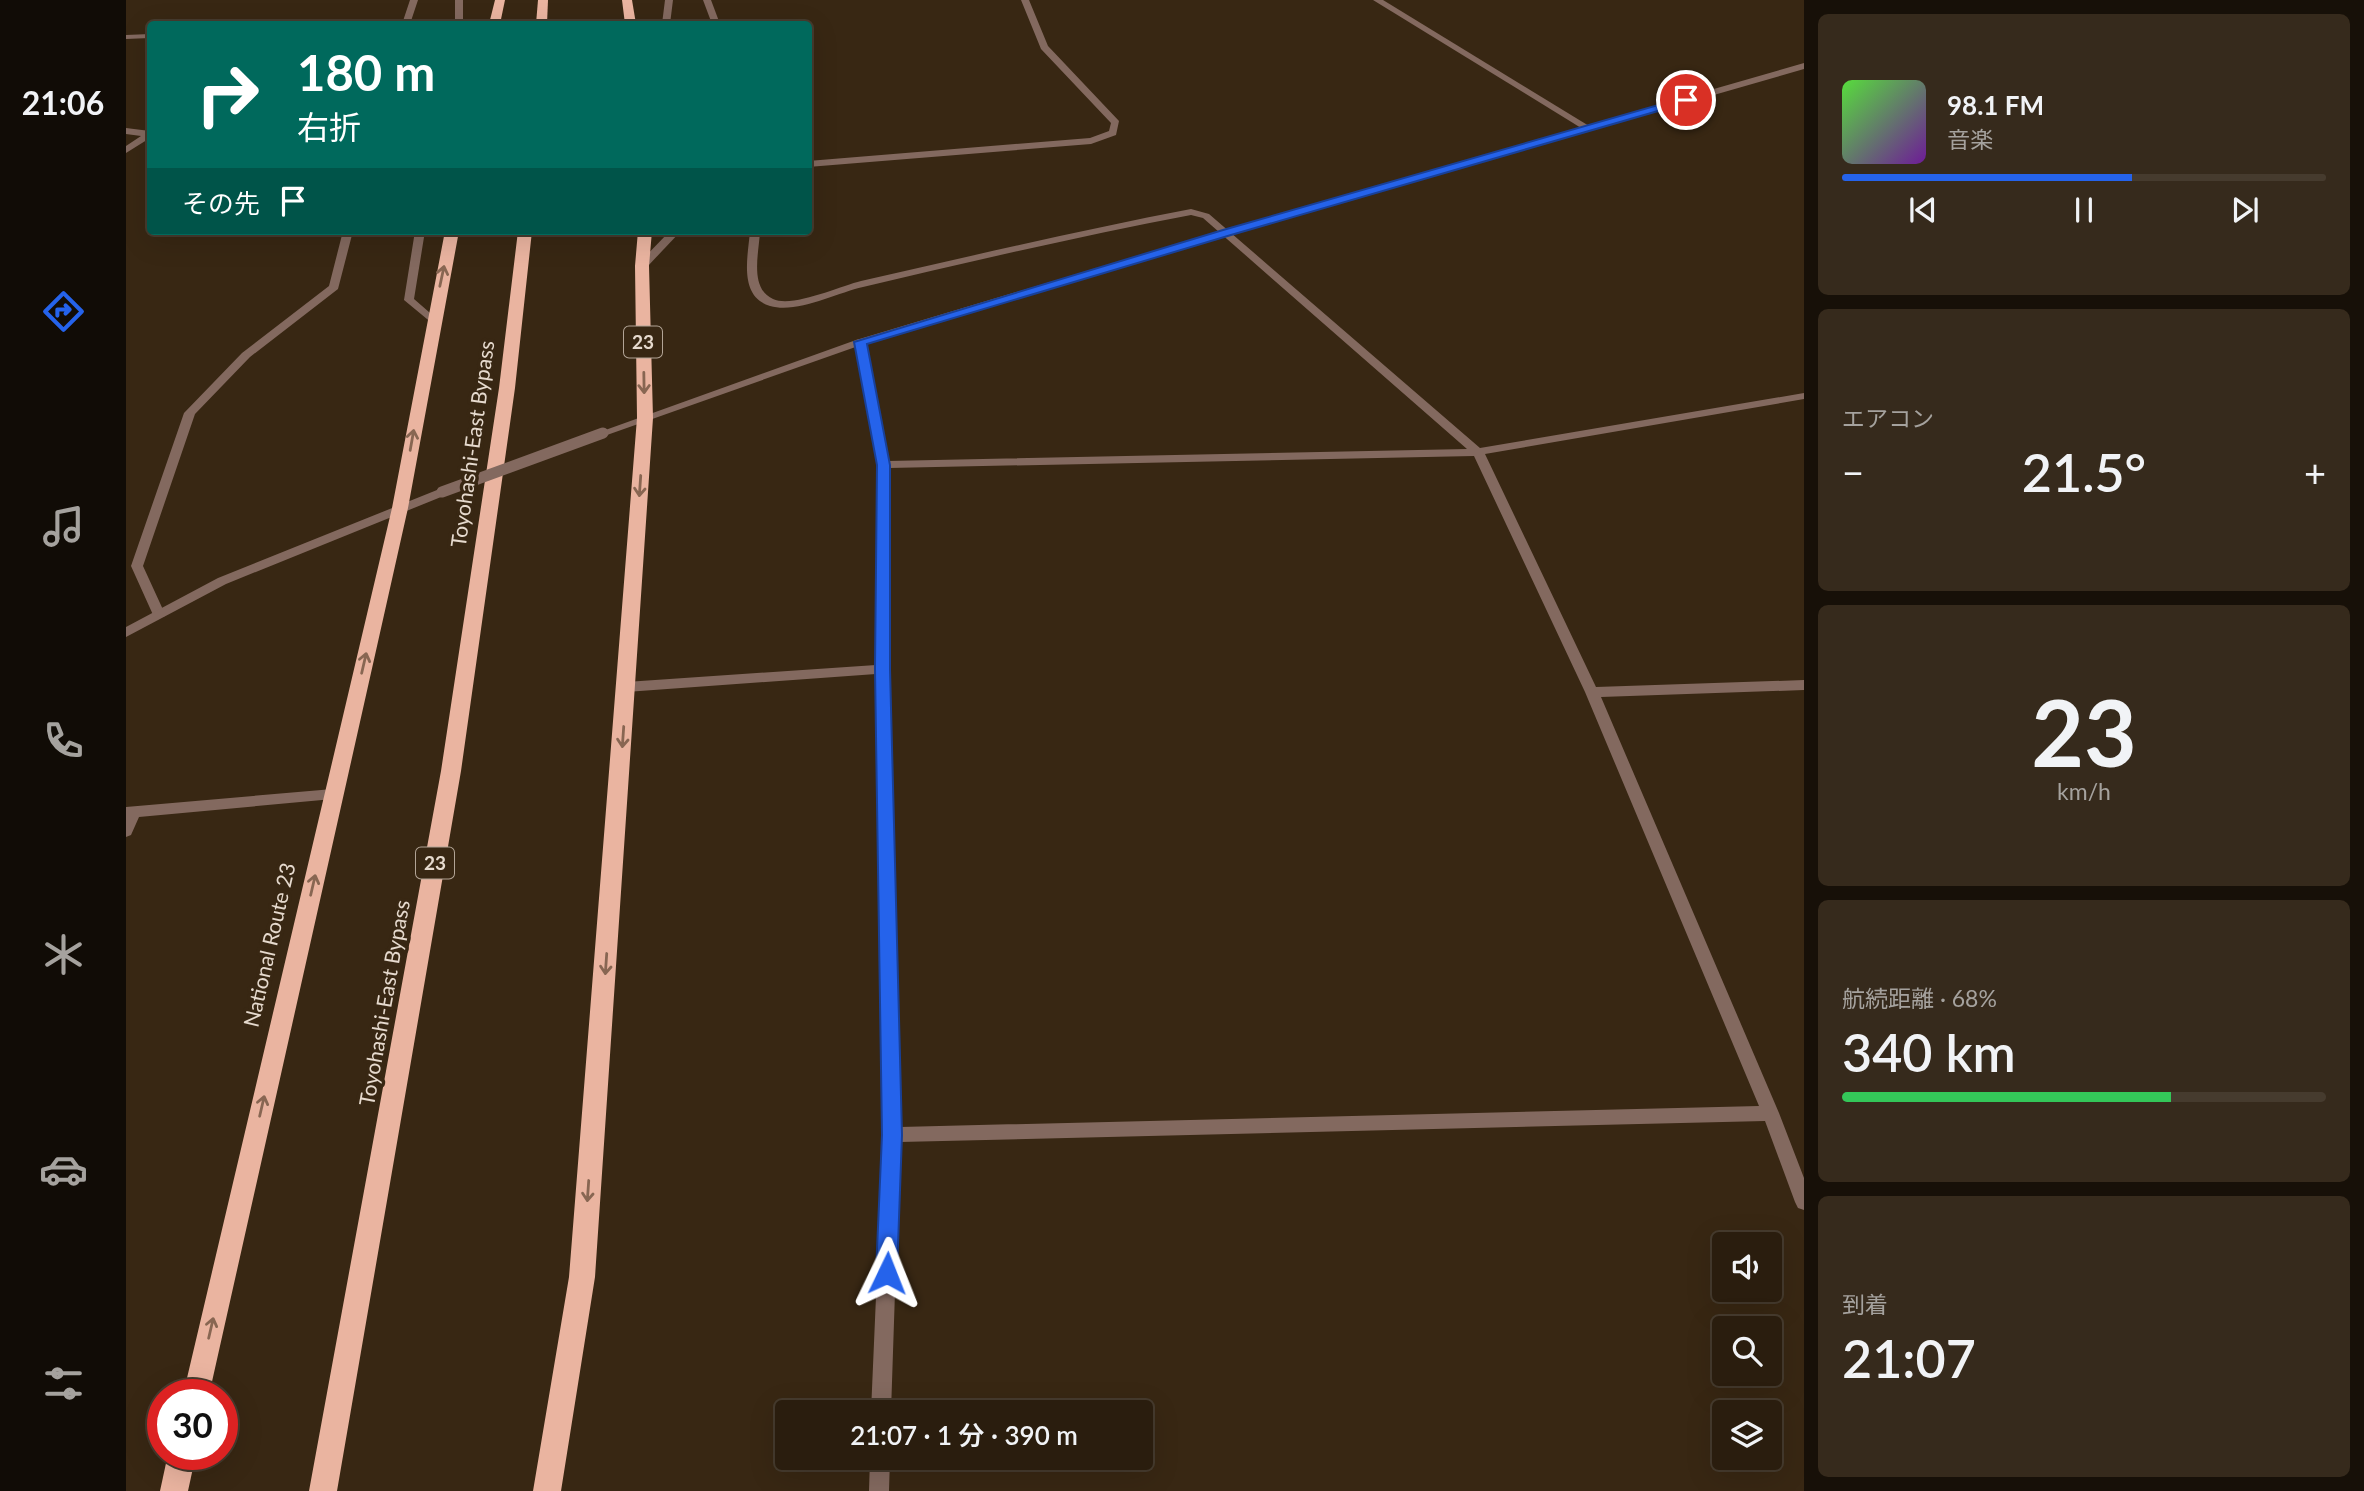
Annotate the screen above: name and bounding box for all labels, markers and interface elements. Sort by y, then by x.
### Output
text: 180 m [297,43,435,101]
icon: right [182,49,273,140]
pin [1656,70,1716,130]
icon: arrive [1667,81,1705,119]
text: 21:06 [22,83,104,122]
text: 98.1 FM [1947,89,2044,121]
text: 右折 [297,107,361,146]
text: 音楽 [1947,125,1993,153]
icon: arrive [274,182,312,220]
text: その先 [182,187,260,219]
icon: previous [1904,191,1942,229]
icon: pause [2065,191,2103,229]
icon: next [2226,191,2264,229]
one-way arrow [436,265,450,288]
icon: directions [39,287,88,336]
road number: 23 [624,326,662,358]
street label: Toyohashi-East Bypass [445,339,498,549]
one-way arrow [637,371,651,394]
text: エアコン [1842,404,1934,432]
one-way arrow [406,430,419,452]
text: 21.5° [2022,441,2146,503]
text: − [1842,449,1864,495]
text: + [2304,449,2326,495]
one-way arrow [633,474,646,497]
icon: music [39,502,88,551]
one-way arrow [358,652,371,675]
text: 23 [2031,677,2137,786]
icon: phone [39,716,88,765]
one-way arrow [616,726,629,749]
text: km/h [2057,777,2111,805]
road number: 23 [416,848,454,878]
street label: National Route 23 [237,860,300,1029]
one-way arrow [306,874,320,897]
street label: Toyohashi-East Bypass [353,898,414,1108]
icon: climate [39,930,88,979]
one-way arrow [599,952,612,975]
text: 航続距離 · 68% [1842,984,1997,1012]
text: 340 km [1842,1021,2016,1083]
one-way arrow [256,1096,269,1118]
icon: car [39,1145,88,1194]
one-way arrow [582,1179,595,1202]
map controls [1712,1232,1782,1470]
button: sound [1712,1232,1782,1302]
position arrow [850,1236,924,1310]
text: 到着 [1842,1290,1888,1318]
button: search [1712,1316,1782,1386]
one-way arrow [205,1317,218,1340]
text: 21:07 [1842,1327,1976,1389]
icon: filters [39,1359,88,1408]
speed limit sign: 30 [147,1379,238,1470]
button: layers [1712,1400,1782,1470]
text: 21:07 · 1 分 · 390 m [850,1419,1078,1451]

